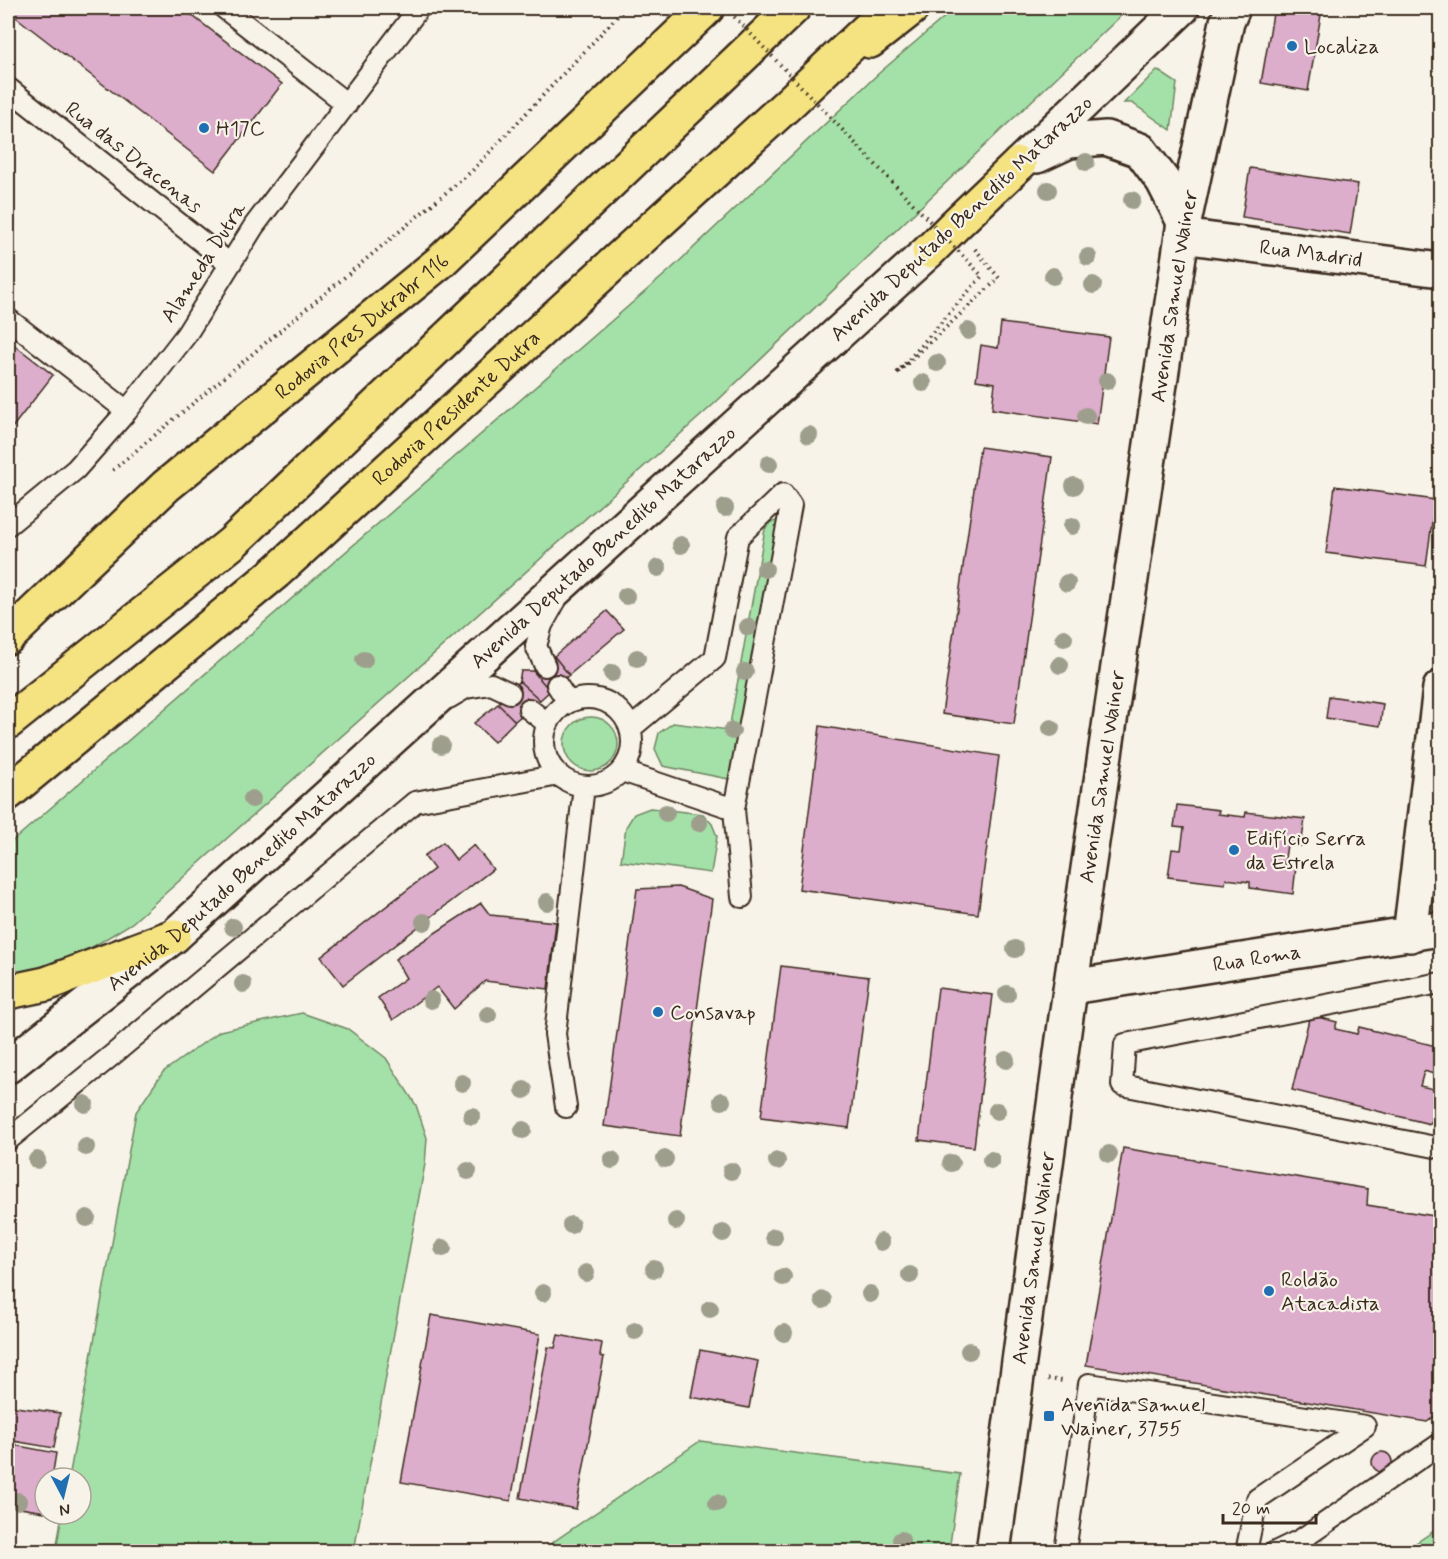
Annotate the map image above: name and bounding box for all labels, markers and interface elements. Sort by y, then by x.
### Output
place label: Localiza [1304,33,1379,61]
marker: Localiza [1285,39,1299,53]
street label: Avenida Deputado Benedito Matarazzo [824,89,1099,348]
street label: Rua das Dracenas [59,95,208,220]
place label: H17C [216,115,265,143]
marker: H17C [197,121,211,135]
street label: Avenida Samuel Wainer [1144,187,1206,404]
street label: Alameda Dutra [155,197,253,328]
street label: Rua Madrid [1258,233,1364,275]
street label: Rodovia Pres Dutrabr 116 [269,248,455,406]
street label: Rodovia Presidente Dutra [366,324,547,493]
street label: Avenida Deputado Benedito Matarazzo [465,420,742,675]
street label: Avenida Samuel Wainer [1073,668,1132,885]
street label: Avenida Deputado Benedito Matarazzo [102,746,382,998]
place label: Edifício Serra da Estrela [1246,825,1366,877]
marker: Edifício Serra da Estrela [1227,843,1241,857]
street label: Rua Roma [1211,938,1303,980]
place label: Consavap [670,999,756,1027]
marker: Consavap [651,1005,665,1019]
street label: Avenida Samuel Wainer [1006,1150,1063,1366]
place label: Roldão Atacadista [1281,1266,1380,1318]
marker: Roldão Atacadista [1262,1284,1276,1298]
place label: Avenida Samuel Wainer, 3755 [1061,1391,1205,1443]
marker: Avenida Samuel Wainer, 3755 [1042,1409,1056,1423]
north arrow [33,1466,93,1526]
scale bar [1223,1487,1316,1525]
text: 20 m [1232,1497,1270,1521]
text: N [58,1498,71,1520]

